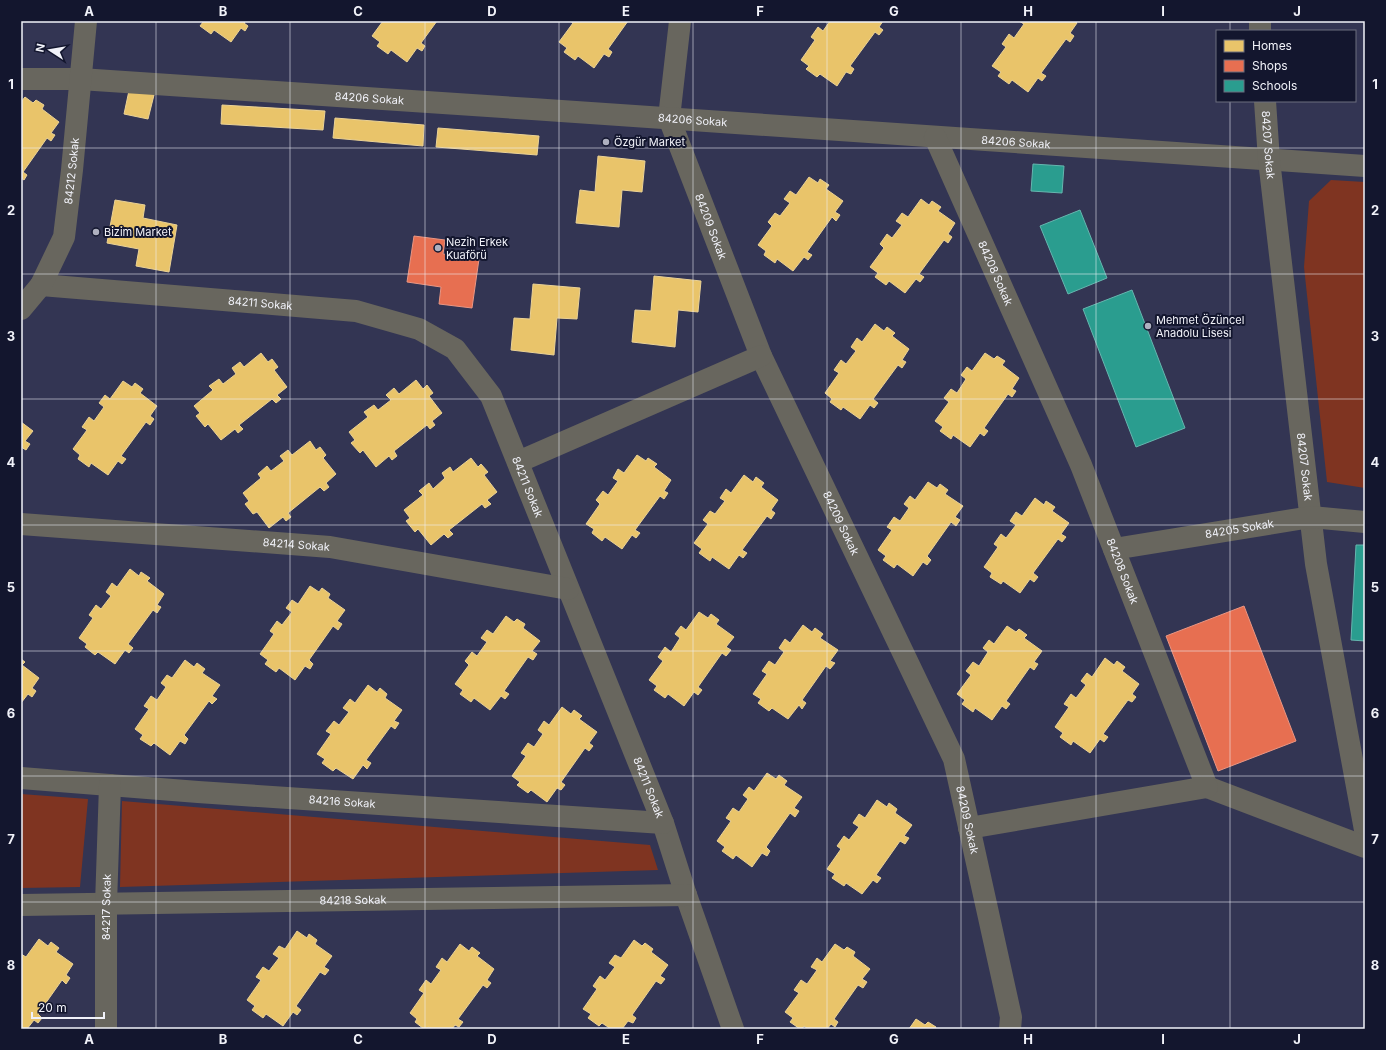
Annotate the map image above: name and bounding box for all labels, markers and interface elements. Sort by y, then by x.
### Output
text: A [84,3,94,19]
text: B [219,3,228,19]
text: C [353,3,363,19]
text: D [487,3,497,19]
text: E [622,3,630,19]
text: F [756,3,764,19]
text: G [889,3,899,19]
text: H [1023,3,1033,19]
text: I [1161,3,1165,19]
text: J [1293,3,1301,19]
north arrow [30,30,70,70]
legend [1216,30,1356,102]
text: Homes [1252,38,1292,53]
text: N [32,42,48,53]
text: Shops [1252,58,1288,73]
text: 1 [8,76,14,92]
text: 1 [1372,76,1378,92]
text: Schools [1252,78,1297,93]
street label: 84206 Sokak [334,89,404,107]
street label: 84207 Sokak [1259,110,1278,180]
street label: 84206 Sokak [657,111,728,129]
street label: 84206 Sokak [981,133,1051,151]
place label: Özgür Market [614,135,685,149]
street label: 84212 Sokak [61,137,82,205]
marker: Özgür Market [601,137,611,147]
street label: 84209 Sokak [692,192,730,261]
text: 2 [7,202,15,218]
text: 2 [1371,202,1379,218]
place label: Bizim Market [104,225,172,239]
marker: Bizim Market [91,227,101,237]
place label: Nezih Erkek Kuaförü [446,235,508,262]
street label: 84208 Sokak [975,239,1016,308]
marker: Nezih Erkek Kuaförü [433,243,443,253]
street label: 84211 Sokak [227,293,293,313]
place label: Mehmet Özüncel Anadolu Lisesi [1156,313,1244,340]
marker: Mehmet Özüncel Anadolu Lisesi [1143,321,1153,331]
text: 3 [7,328,15,344]
text: 3 [1371,328,1379,344]
street label: 84207 Sokak [1294,432,1316,502]
text: 4 [7,454,16,470]
street label: 84211 Sokak [509,454,546,520]
text: 4 [1371,454,1380,470]
street label: 84209 Sokak [820,489,862,557]
street label: 84205 Sokak [1204,516,1275,541]
street label: 84214 Sokak [262,535,330,554]
street label: 84208 Sokak [1103,536,1142,606]
text: 5 [7,579,15,595]
text: 5 [1371,579,1379,595]
text: 6 [7,705,15,721]
text: 6 [1371,705,1379,721]
street label: 84211 Sokak [630,755,667,820]
street label: 84209 Sokak [953,784,982,855]
street label: 84216 Sokak [308,792,376,811]
text: 7 [7,831,15,847]
text: 7 [1371,831,1379,847]
street label: 84217 Sokak [99,874,114,940]
street label: 84218 Sokak [319,893,387,908]
text: 8 [7,957,15,973]
text: 8 [1371,957,1379,973]
scale bar [32,994,104,1020]
text: 20 m [38,1000,67,1015]
text: A [84,1031,94,1047]
text: B [219,1031,228,1047]
text: C [353,1031,363,1047]
text: D [487,1031,497,1047]
text: E [622,1031,630,1047]
text: F [756,1031,764,1047]
text: G [889,1031,899,1047]
text: H [1023,1031,1033,1047]
text: I [1161,1031,1165,1047]
text: J [1293,1031,1301,1047]

